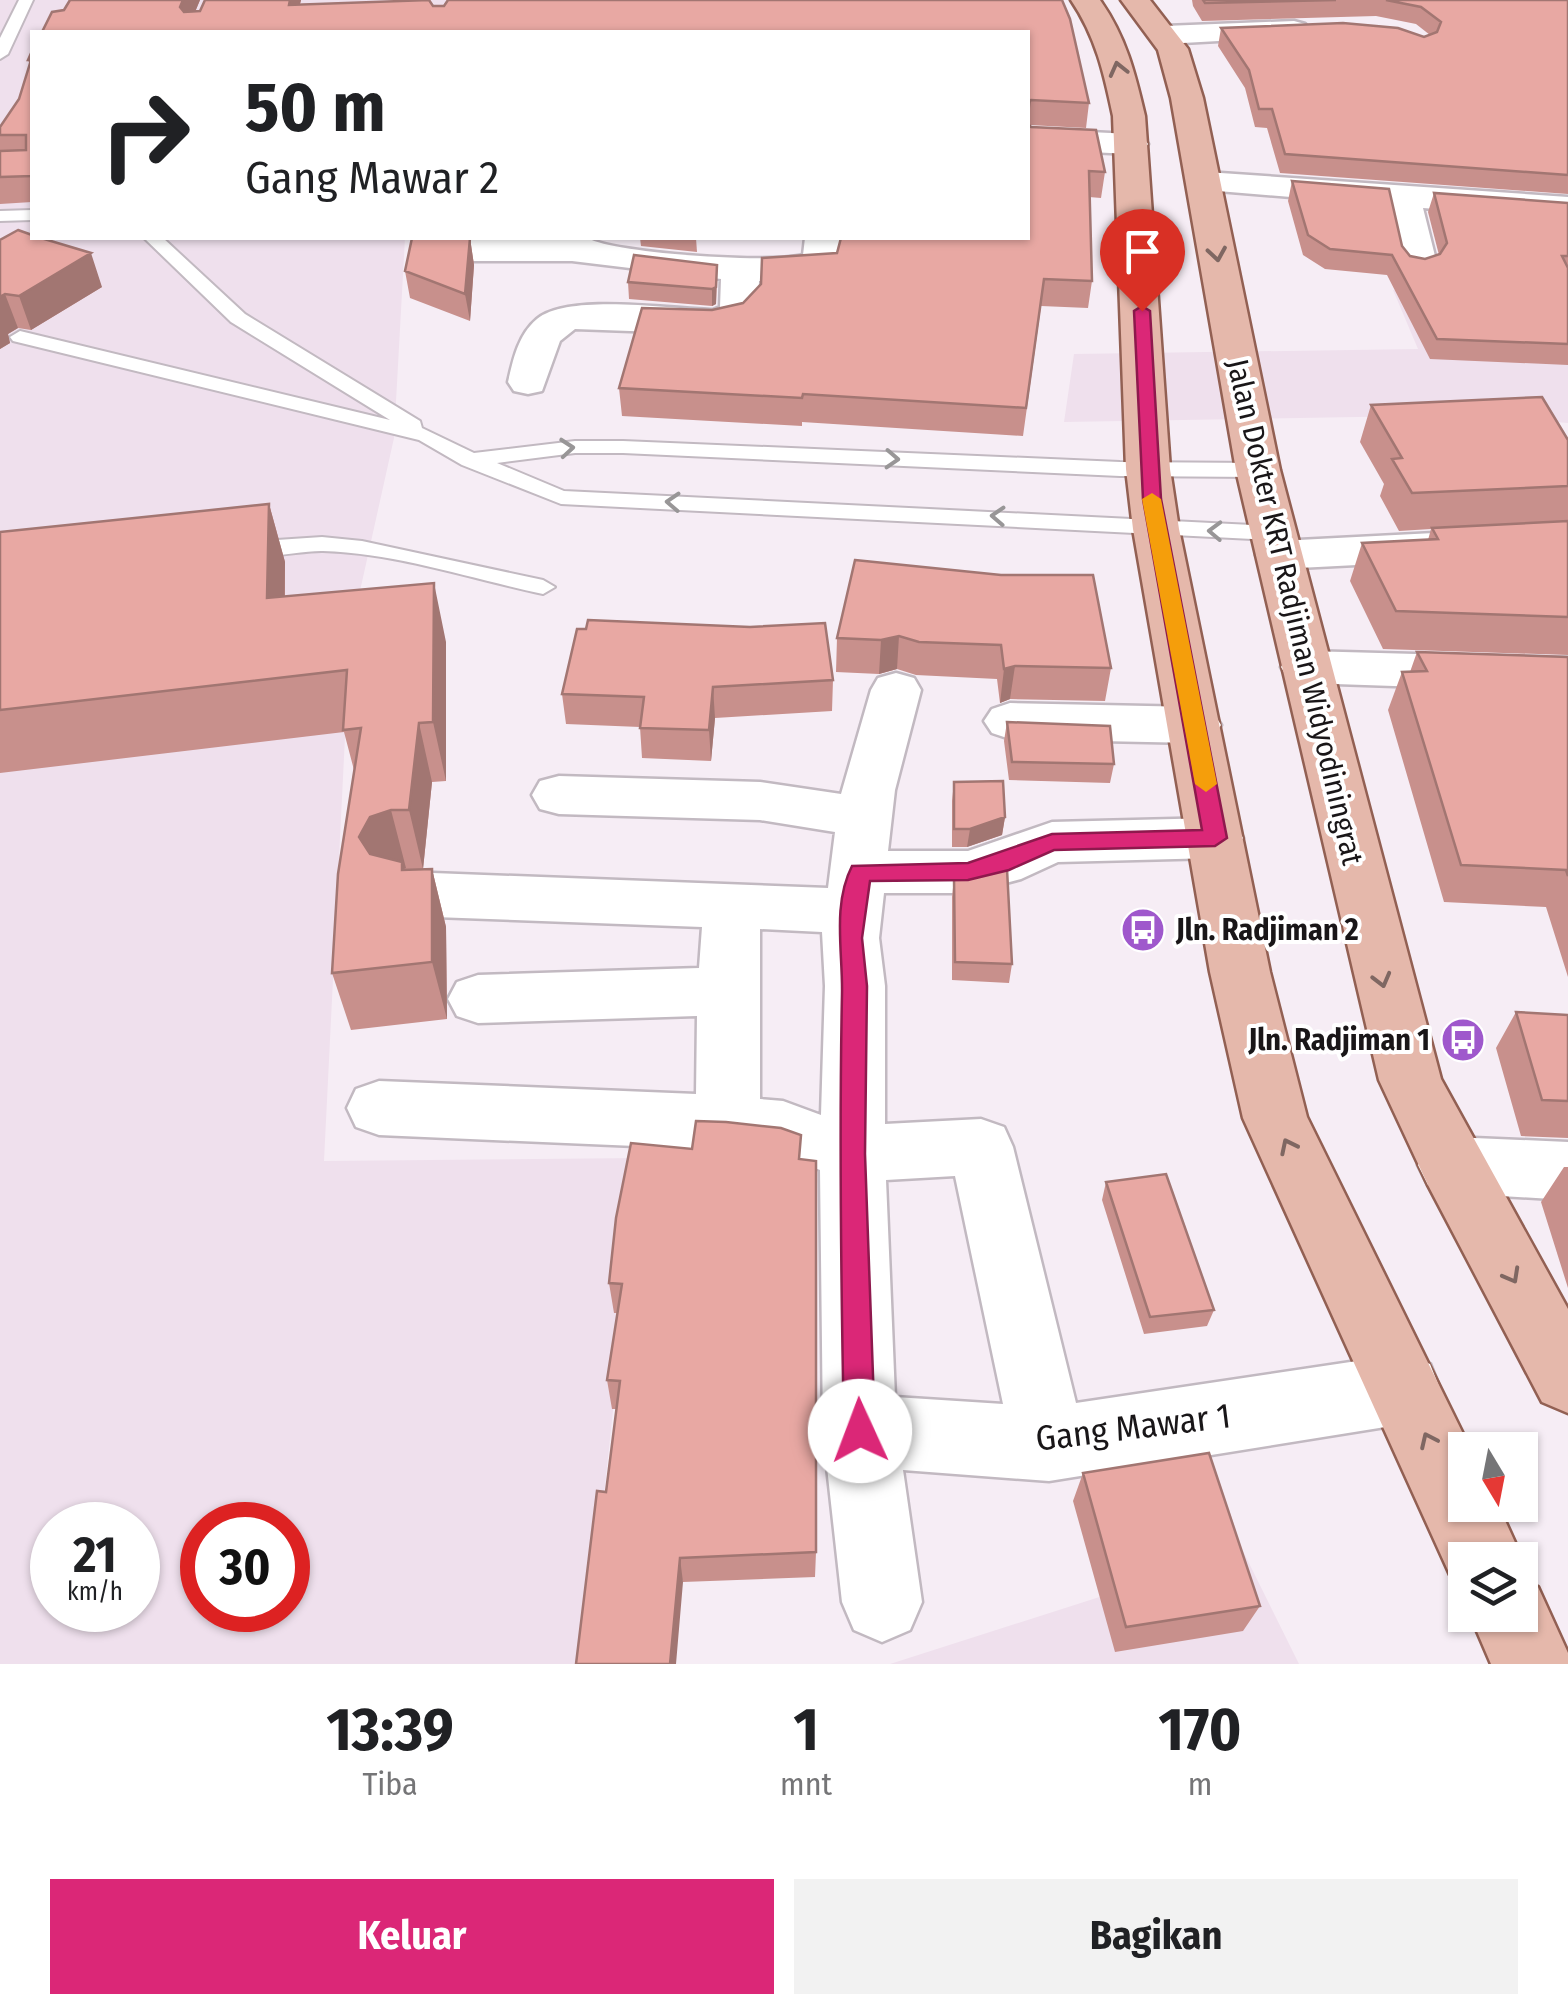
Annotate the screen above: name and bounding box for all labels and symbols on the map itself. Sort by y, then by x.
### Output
one-way arrow [1109,61,1130,78]
pin [1100,209,1185,312]
one-way arrow [1206,246,1227,262]
street label: Jalan Dokter KRT Radjiman Widyodiningrat [1219,356,1371,869]
one-way arrow [560,438,576,460]
one-way arrow [884,448,900,469]
one-way arrow [665,492,681,513]
one-way arrow [990,506,1006,527]
one-way arrow [1206,520,1222,541]
bus stop icon: Jln. Radjiman 2 [1120,907,1166,953]
place label: Jln. Radjiman 2 [1175,912,1359,948]
one-way arrow [1371,971,1392,988]
bus stop icon: Jln. Radjiman 1 [1440,1017,1486,1063]
place label: Jln. Radjiman 1 [1247,1022,1430,1058]
one-way arrow [1281,1139,1301,1157]
one-way arrow [1500,1266,1520,1284]
position arrow [808,1379,912,1483]
street label: Gang Mawar 1 [1033,1394,1233,1460]
one-way arrow [1420,1432,1440,1450]
north arrow [1448,1432,1538,1522]
speed limit sign: 30 [180,1502,310,1632]

